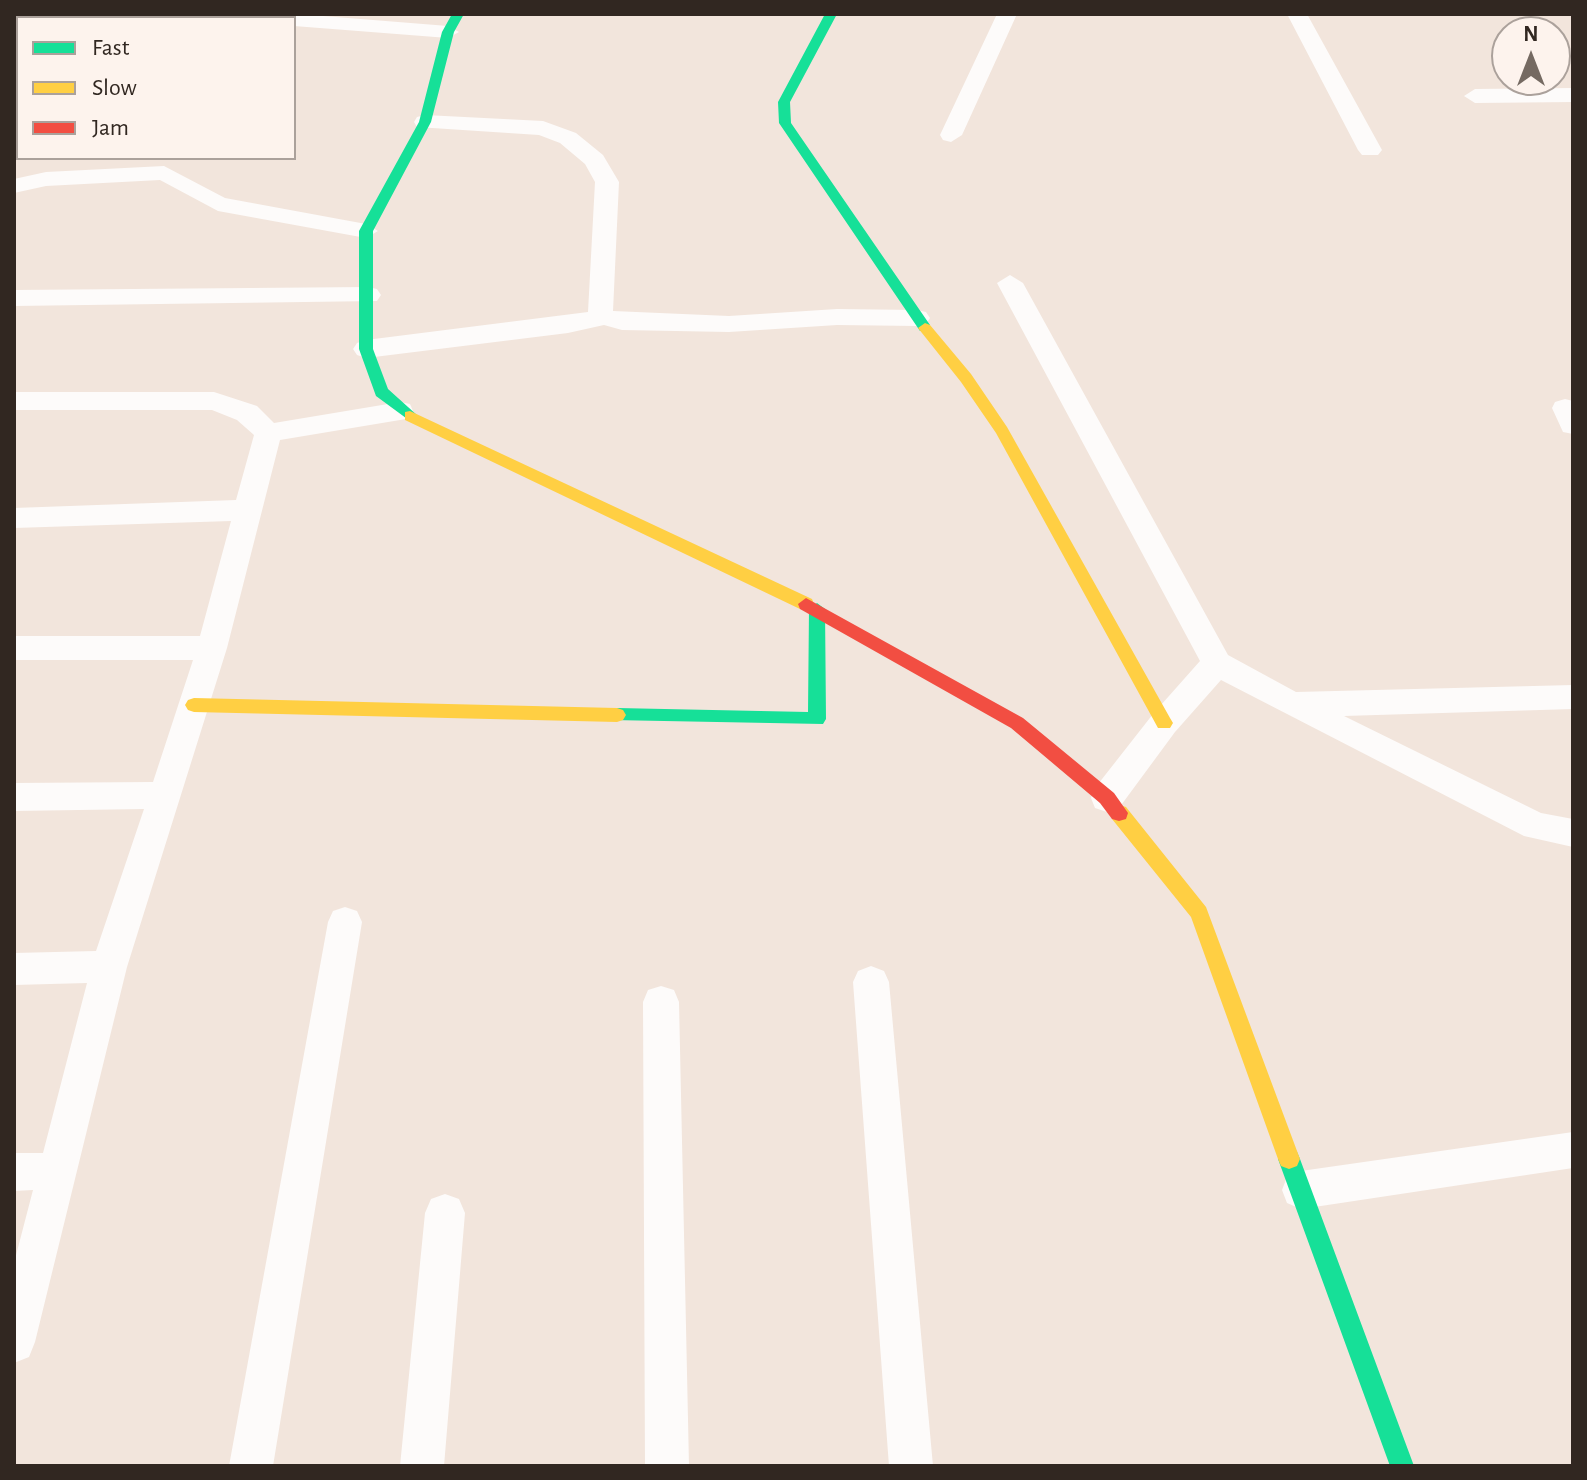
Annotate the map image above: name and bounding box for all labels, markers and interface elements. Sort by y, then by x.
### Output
legend [16,16,296,160]
north arrow [1491,16,1571,96]
text: N [1523,23,1539,45]
text: Fast [92,36,129,60]
text: Slow [92,76,137,100]
text: Jam [92,116,129,140]

